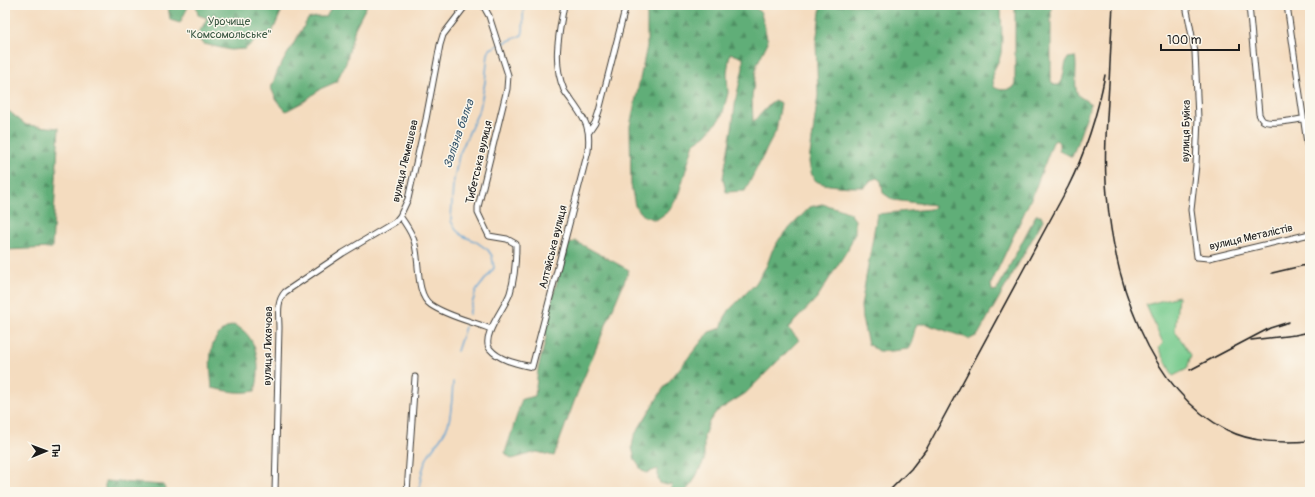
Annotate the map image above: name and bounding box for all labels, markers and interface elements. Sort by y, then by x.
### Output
park label: Урочище "Комсомольське" [186,15,272,41]
scale bar [1161,26,1239,52]
text: 100 m [1167,33,1202,48]
water label: Залізна балка [440,96,478,170]
street label: вулиця Буйка [1179,100,1193,162]
street label: вулиця Лемешєва [389,119,421,203]
street label: Тибетська вулиця [463,119,495,205]
street label: Алтайська вулиця [536,204,570,290]
street label: вулиця Металістів [1208,221,1294,253]
street label: вулиця Лихачова [261,306,275,386]
north arrow [26,431,66,471]
text: Пн [49,445,62,457]

